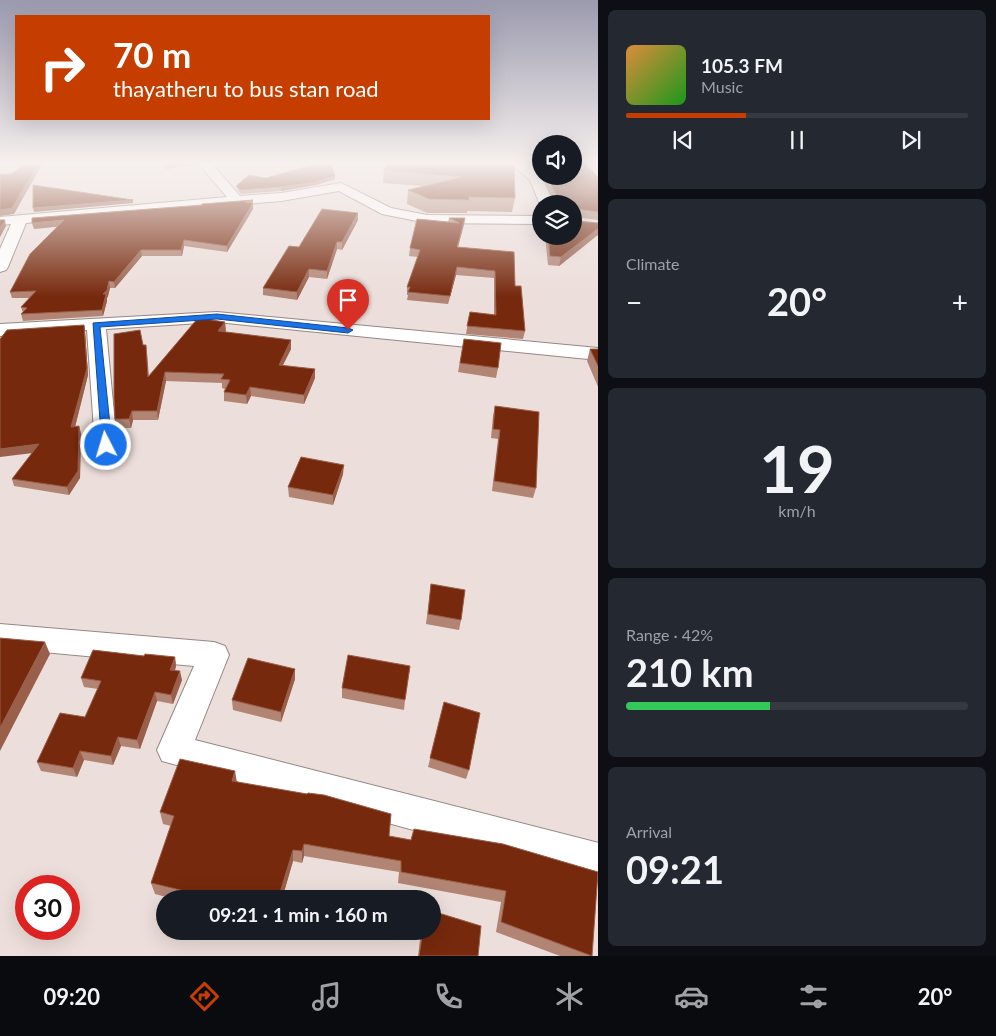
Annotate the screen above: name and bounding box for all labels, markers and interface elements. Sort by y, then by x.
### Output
text: 70 m [113,33,191,75]
icon: right [30,35,95,100]
text: 105.3 FM [701,54,783,77]
text: thayatheru to bus stan road [113,75,379,102]
text: Music [701,77,743,96]
icon: previous [669,126,697,154]
icon: pause [783,126,811,154]
icon: next [897,126,925,154]
map controls [532,135,582,245]
button: sound [532,135,582,185]
button: layers [532,195,582,245]
text: Climate [626,254,679,273]
text: 20° [767,278,827,324]
pin [327,279,369,330]
text: − [626,285,642,319]
text: + [952,285,968,319]
icon: arrive [334,286,362,314]
position arrow [79,418,131,470]
text: 19 [759,429,835,507]
text: km/h [778,501,816,520]
text: Range · 42% [626,625,713,644]
text: 210 km [626,649,754,695]
text: Arrival [626,822,672,841]
text: 09:21 [626,846,724,892]
speed limit sign: 30 [15,875,80,940]
text: 09:21 · 1 min · 160 m [209,903,388,926]
icon: directions [187,979,222,1014]
icon: music [309,979,344,1014]
icon: phone [431,979,466,1014]
icon: climate [552,979,587,1014]
icon: car [674,979,709,1014]
icon: filters [796,979,831,1014]
text: 09:20 [43,983,100,1010]
text: 20° [918,983,952,1010]

